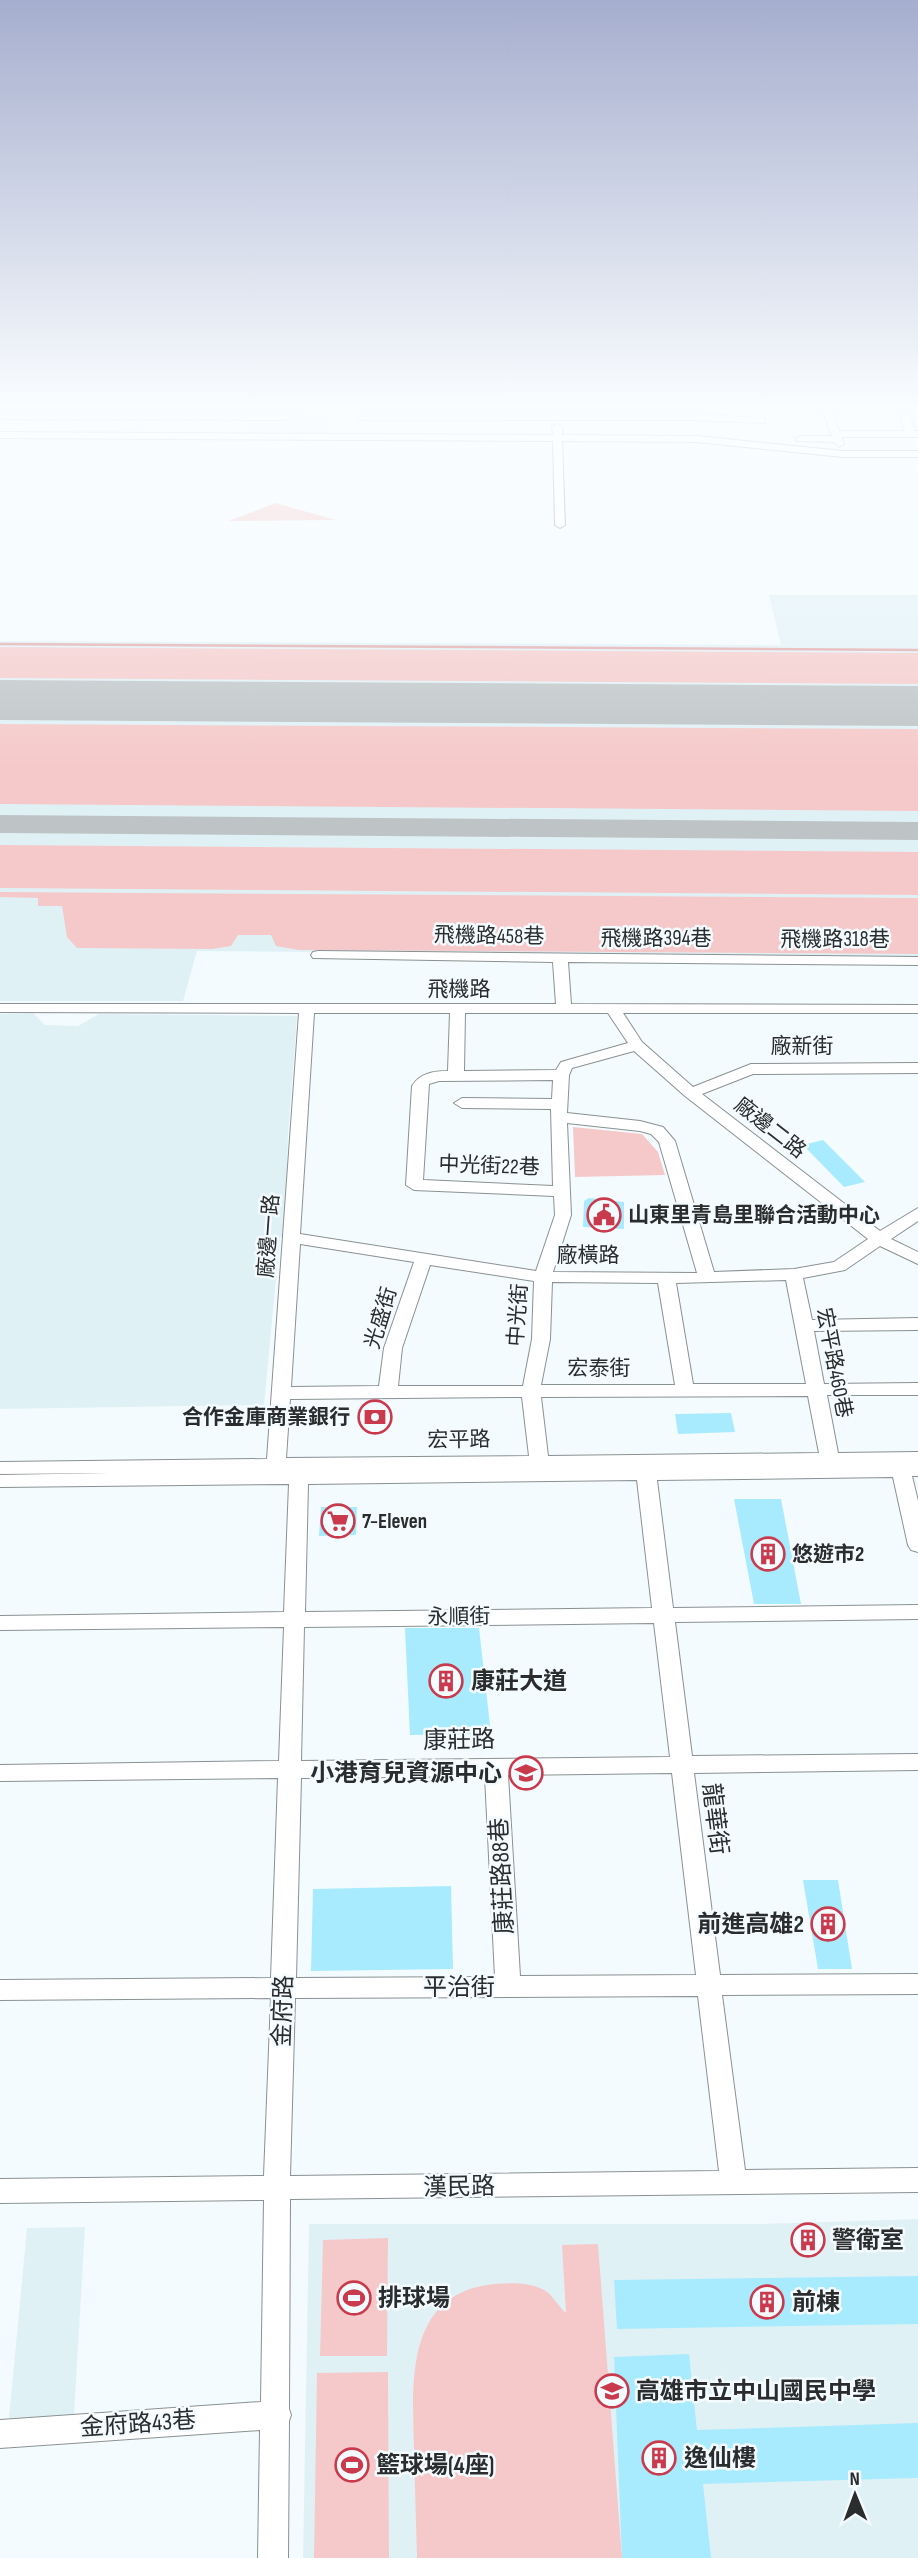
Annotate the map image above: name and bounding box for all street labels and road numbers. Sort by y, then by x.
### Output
street label: 飛機路458巷 [434,923,544,949]
street label: 飛機路394巷 [601,926,711,951]
street label: 飛機路318巷 [780,927,890,952]
street label: 飛機路 [428,977,491,1002]
street label: 廠新街 [771,1034,834,1059]
street label: 廠邊二路 [729,1092,811,1164]
street label: 中光街22巷 [438,1152,540,1180]
street label: 廠邊一路 [254,1193,284,1279]
street label: 廠橫路 [557,1243,620,1268]
street label: 中光街 [503,1283,533,1347]
street label: 光盛街 [360,1284,402,1352]
street label: 宏平路460巷 [811,1306,857,1420]
street label: 宏泰街 [568,1356,631,1381]
street label: 宏平路 [427,1427,491,1453]
street label: 永順街 [427,1604,491,1630]
street label: 康莊路 [423,1725,495,1755]
street label: 龍華街 [696,1782,734,1856]
street label: 康莊路88巷 [484,1817,520,1935]
street label: 平治街 [423,1973,495,2002]
street label: 金府路 [267,1975,299,2047]
street label: 漢民路 [423,2172,495,2202]
street label: 金府路43巷 [79,2405,197,2443]

